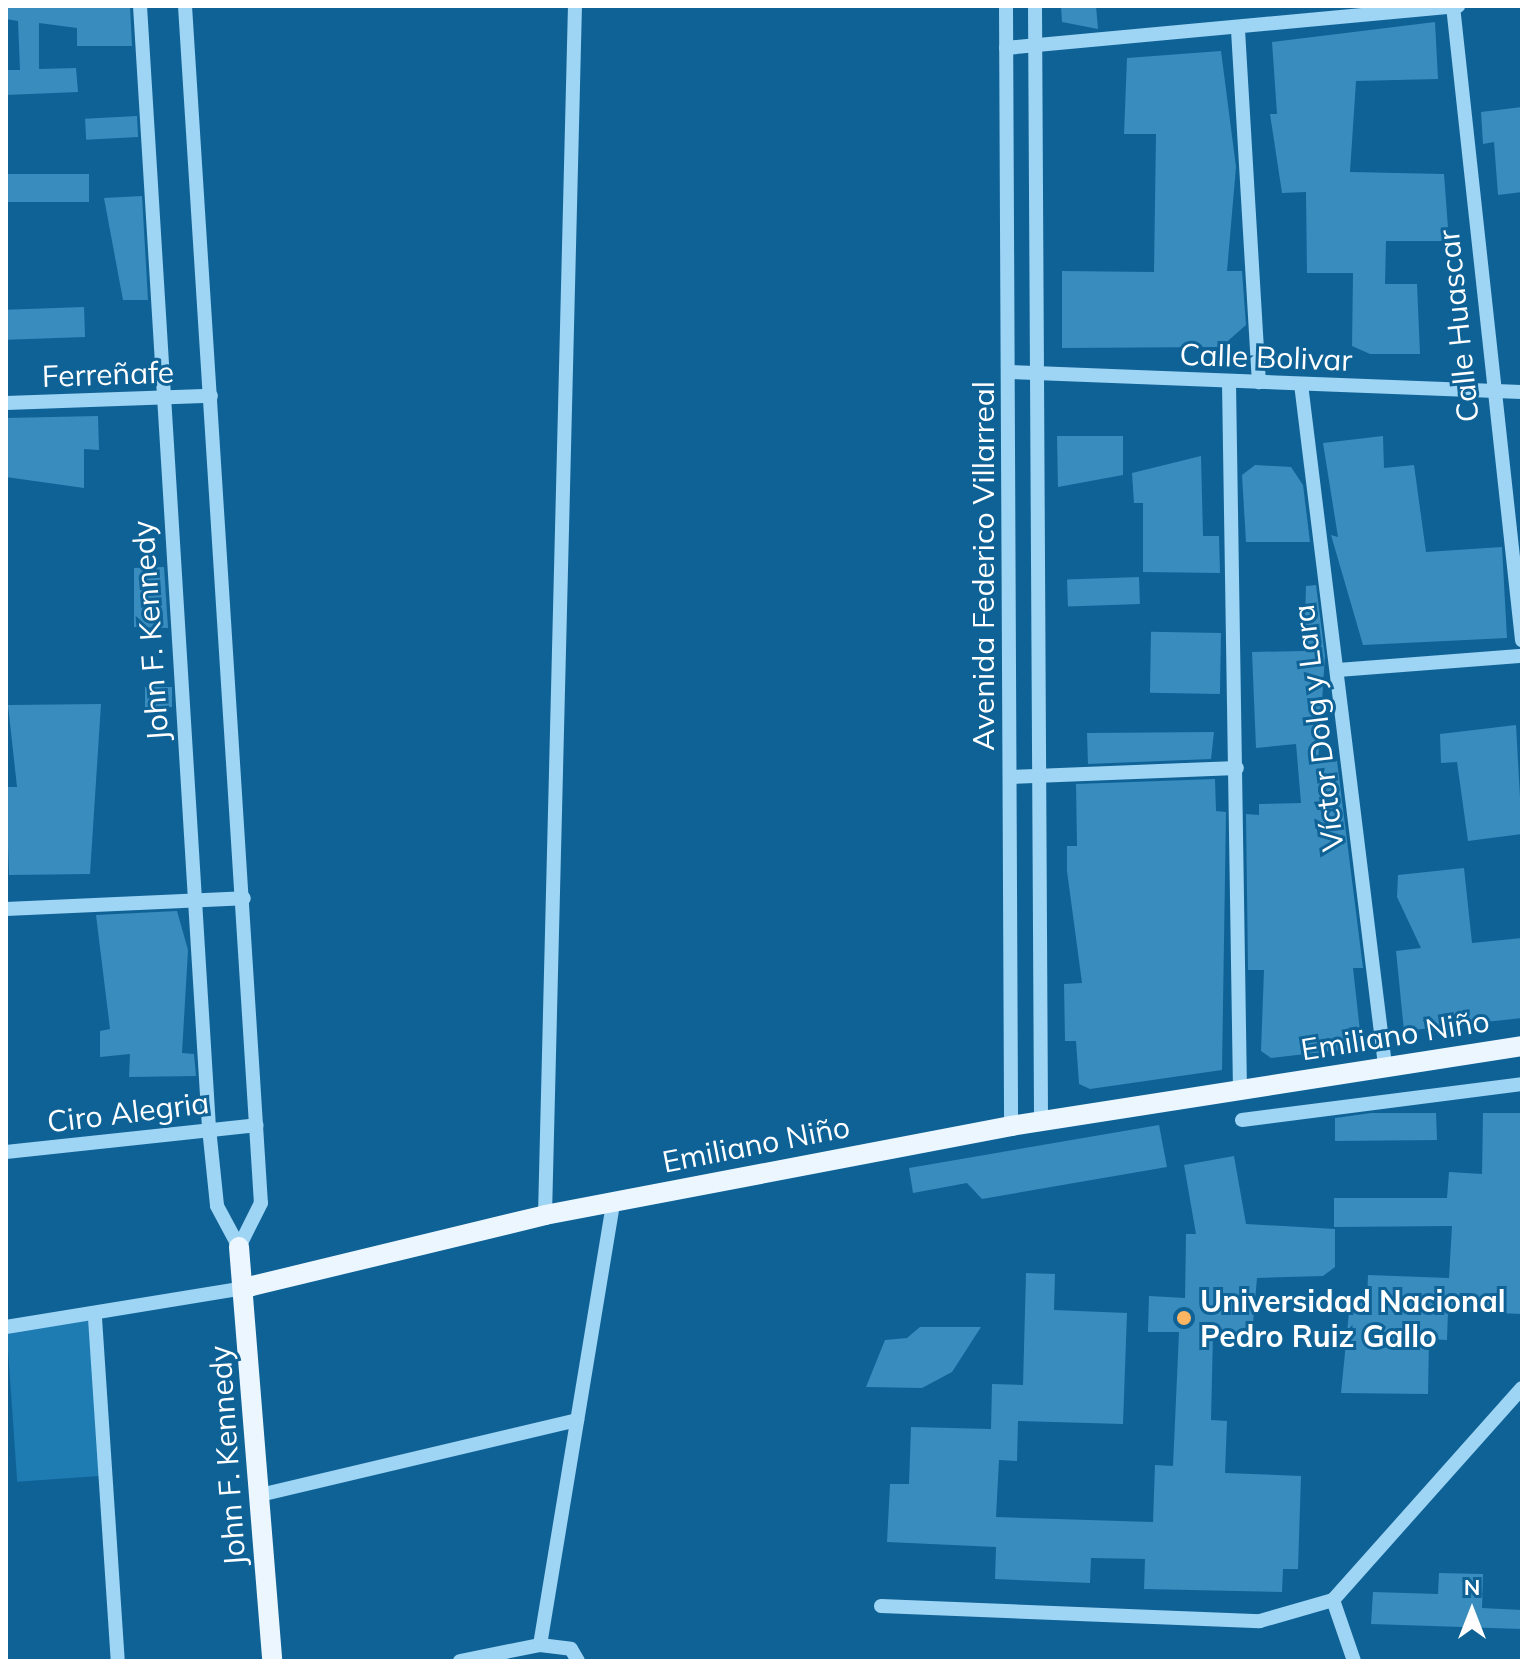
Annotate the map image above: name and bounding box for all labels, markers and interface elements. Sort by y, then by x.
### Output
street label: Calle Huascar [1430,228,1486,424]
street label: Calle Bolivar [1179,336,1353,378]
street label: Ferreñafe [41,354,175,394]
street label: Avenida Federico Villarreal [965,381,1001,751]
street label: John F. Kennedy [124,519,176,743]
street label: Víctor Dolg y Lara [1285,602,1351,854]
street label: Emiliano Niño [1298,1002,1492,1068]
street label: Ciro Alegria [45,1084,211,1140]
street label: Emiliano Niño [659,1108,853,1180]
place label: Universidad Nacional Pedro Ruiz Gallo [1200,1283,1506,1354]
marker: Universidad Nacional Pedro Ruiz Gallo [1175,1309,1193,1327]
street label: John F. Kennedy [201,1344,253,1568]
north arrow [1432,1571,1512,1651]
text: N [1464,1573,1480,1601]

